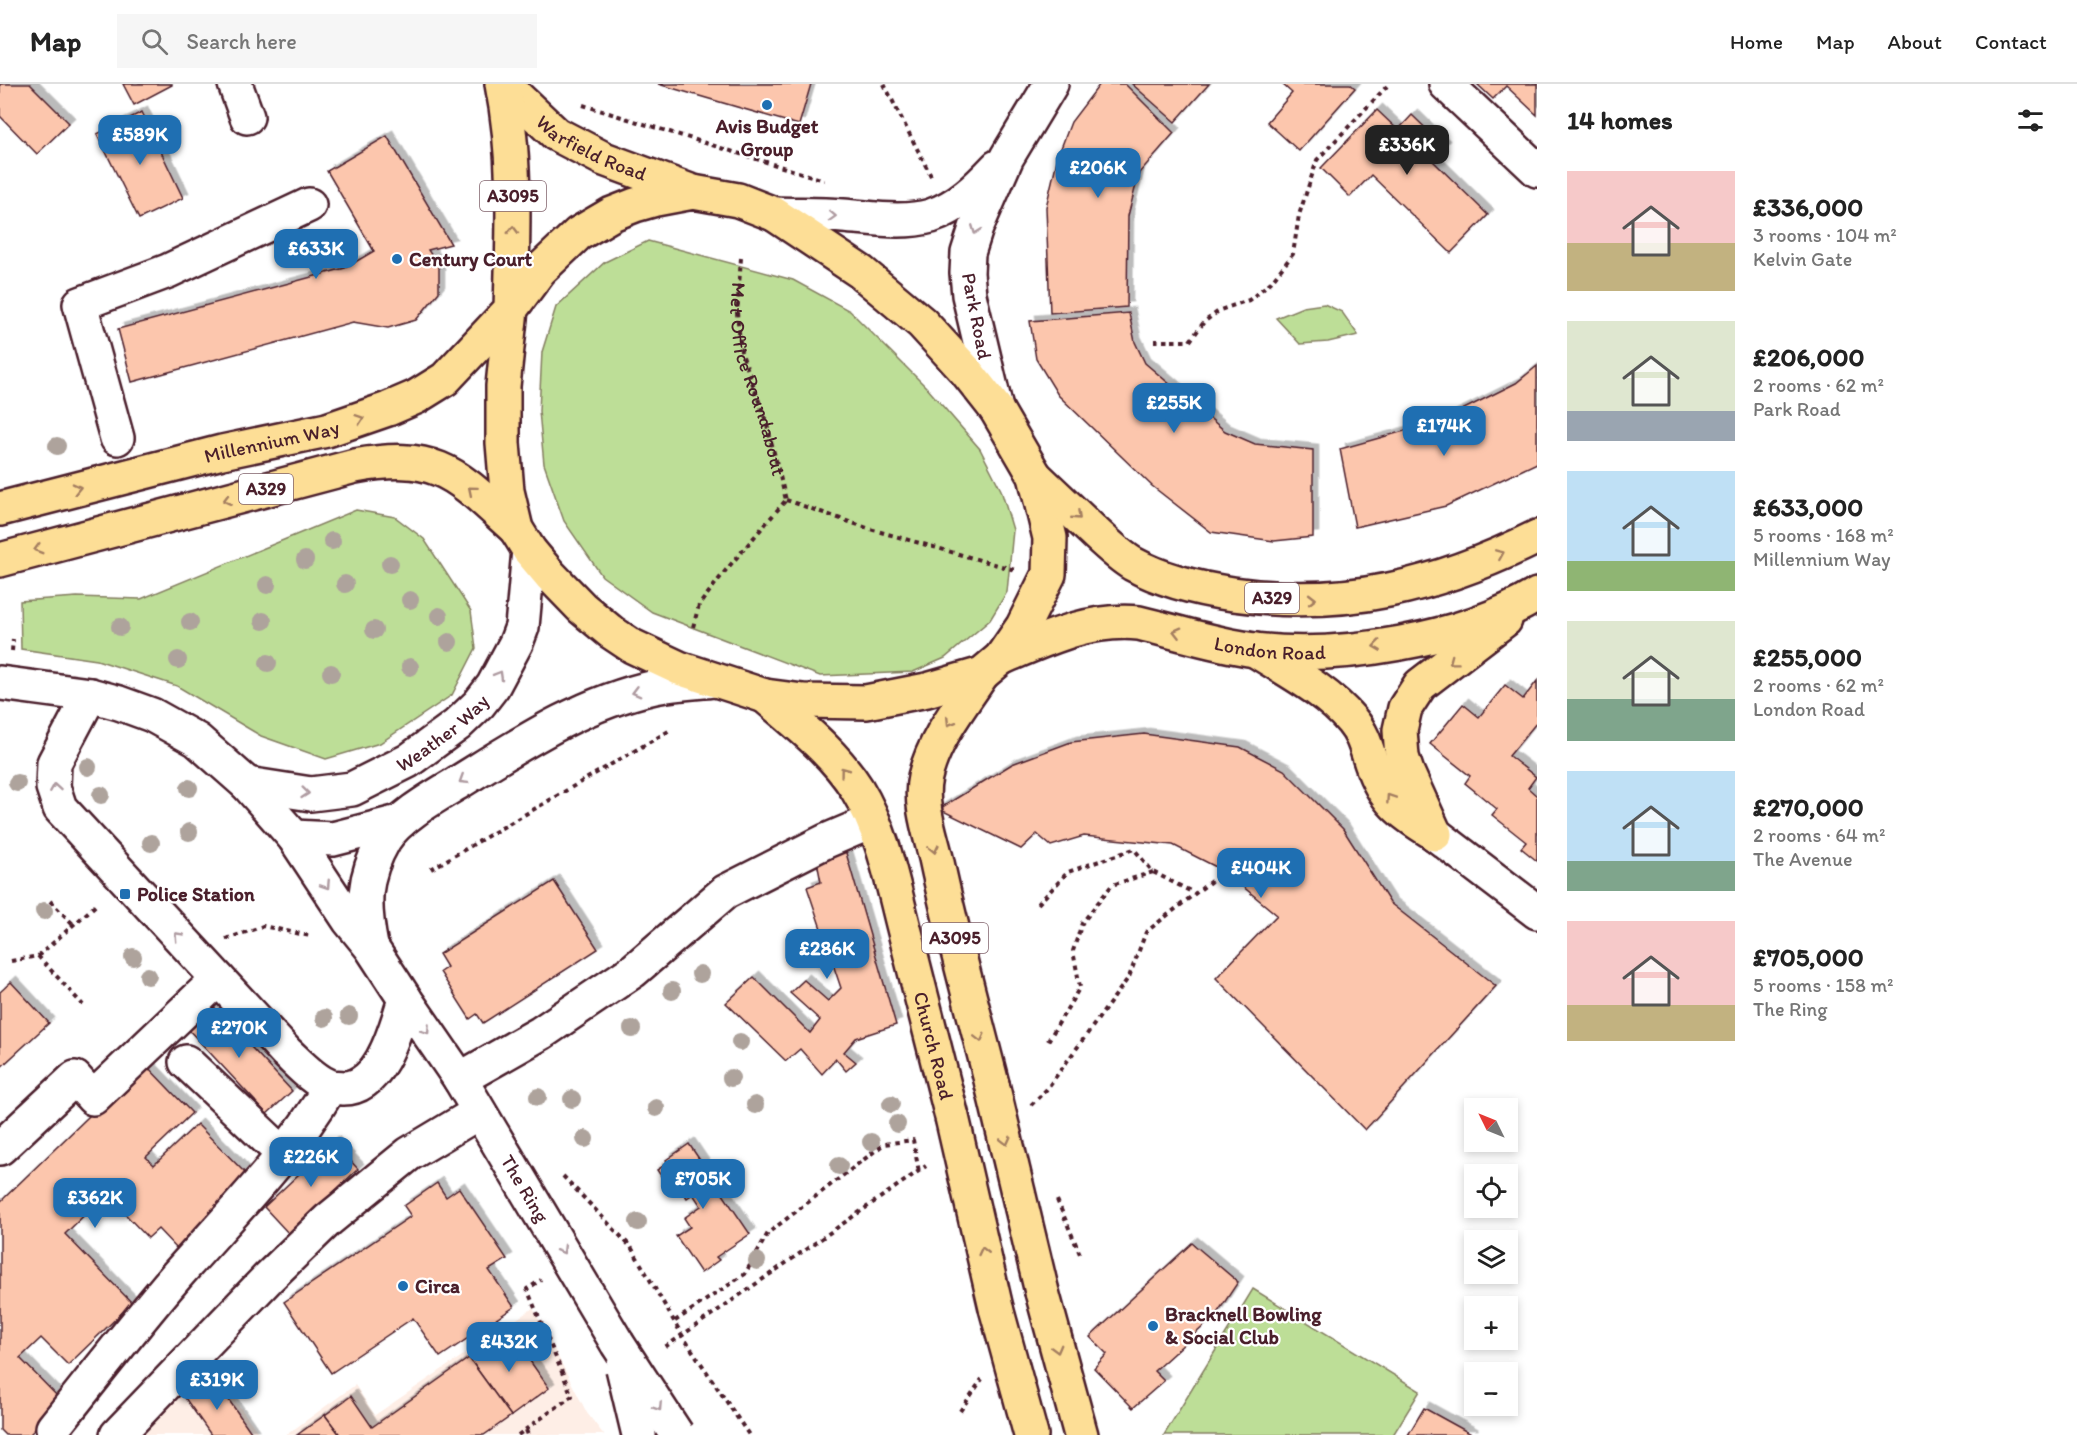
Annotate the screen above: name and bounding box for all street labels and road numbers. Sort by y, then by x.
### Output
street label: Warfield Road [531,110,650,186]
road number: A3095 [480,181,546,211]
street label: Park Road [957,271,997,361]
street label: Met Office Roundabout [725,281,791,478]
street label: Millennium Way [202,414,343,468]
road number: A329 [239,474,293,504]
road number: A329 [1245,583,1299,613]
street label: London Road [1212,631,1326,665]
street label: Weather Way [392,689,494,777]
road number: A3095 [922,923,988,953]
street label: Church Road [909,989,959,1102]
street label: The Ring [496,1150,555,1227]

